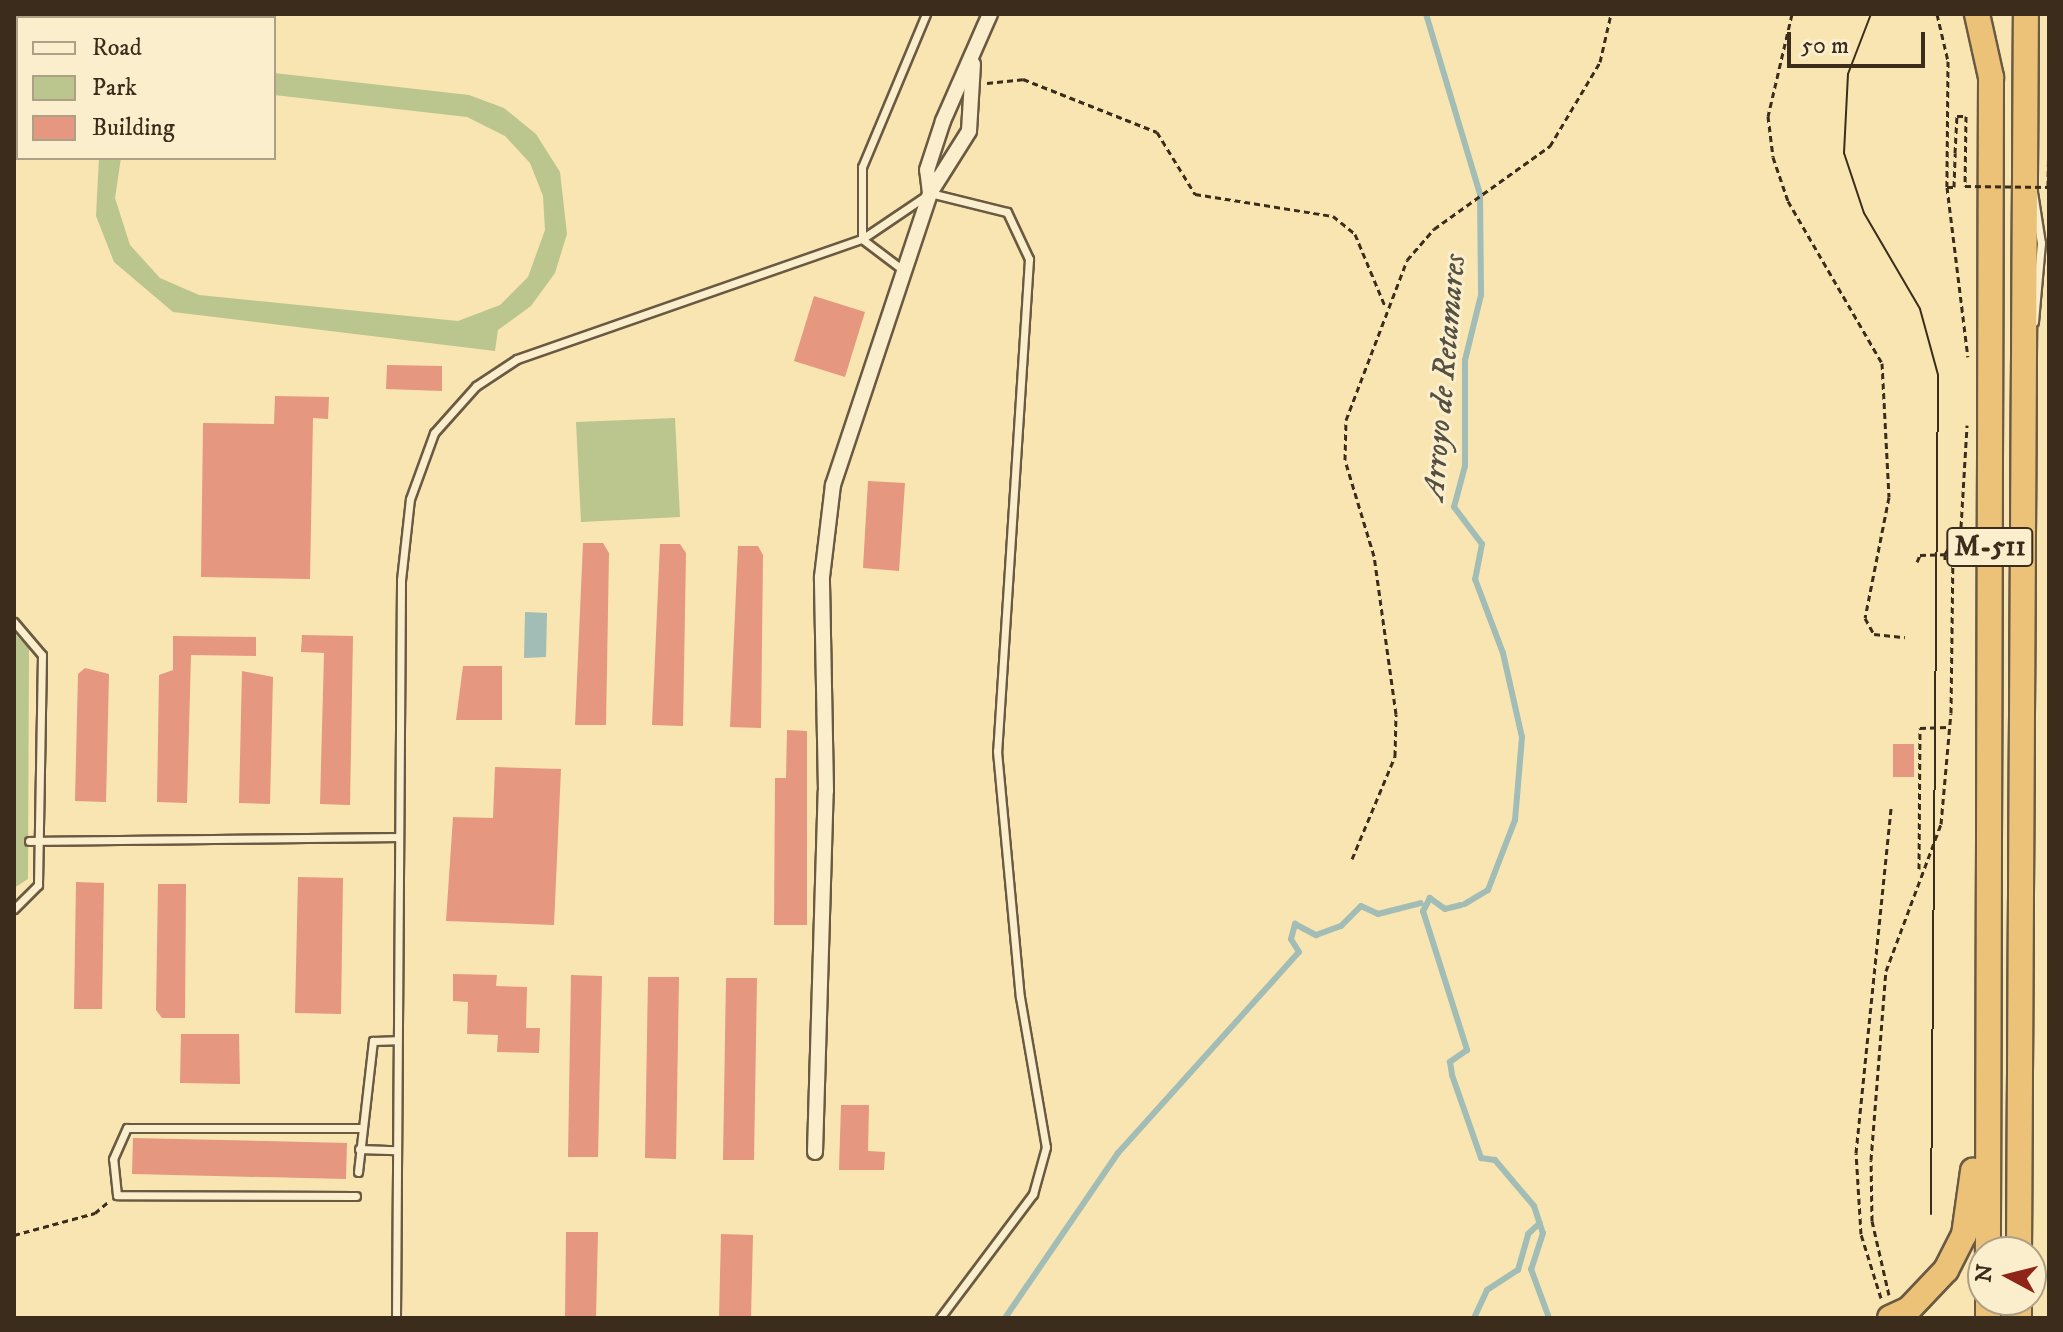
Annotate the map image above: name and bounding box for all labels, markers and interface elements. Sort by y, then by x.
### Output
legend [16,16,276,160]
scale bar [1791,16,1929,66]
text: 50 m [1801,31,1849,61]
text: Road [92,33,142,63]
text: Park [92,73,137,103]
text: Building [92,113,175,143]
water label: Arroyo de Retamares [1415,253,1475,501]
road number: M-511 [1946,523,2034,571]
north arrow [1967,1236,2047,1316]
text: N [1970,1263,1999,1284]

